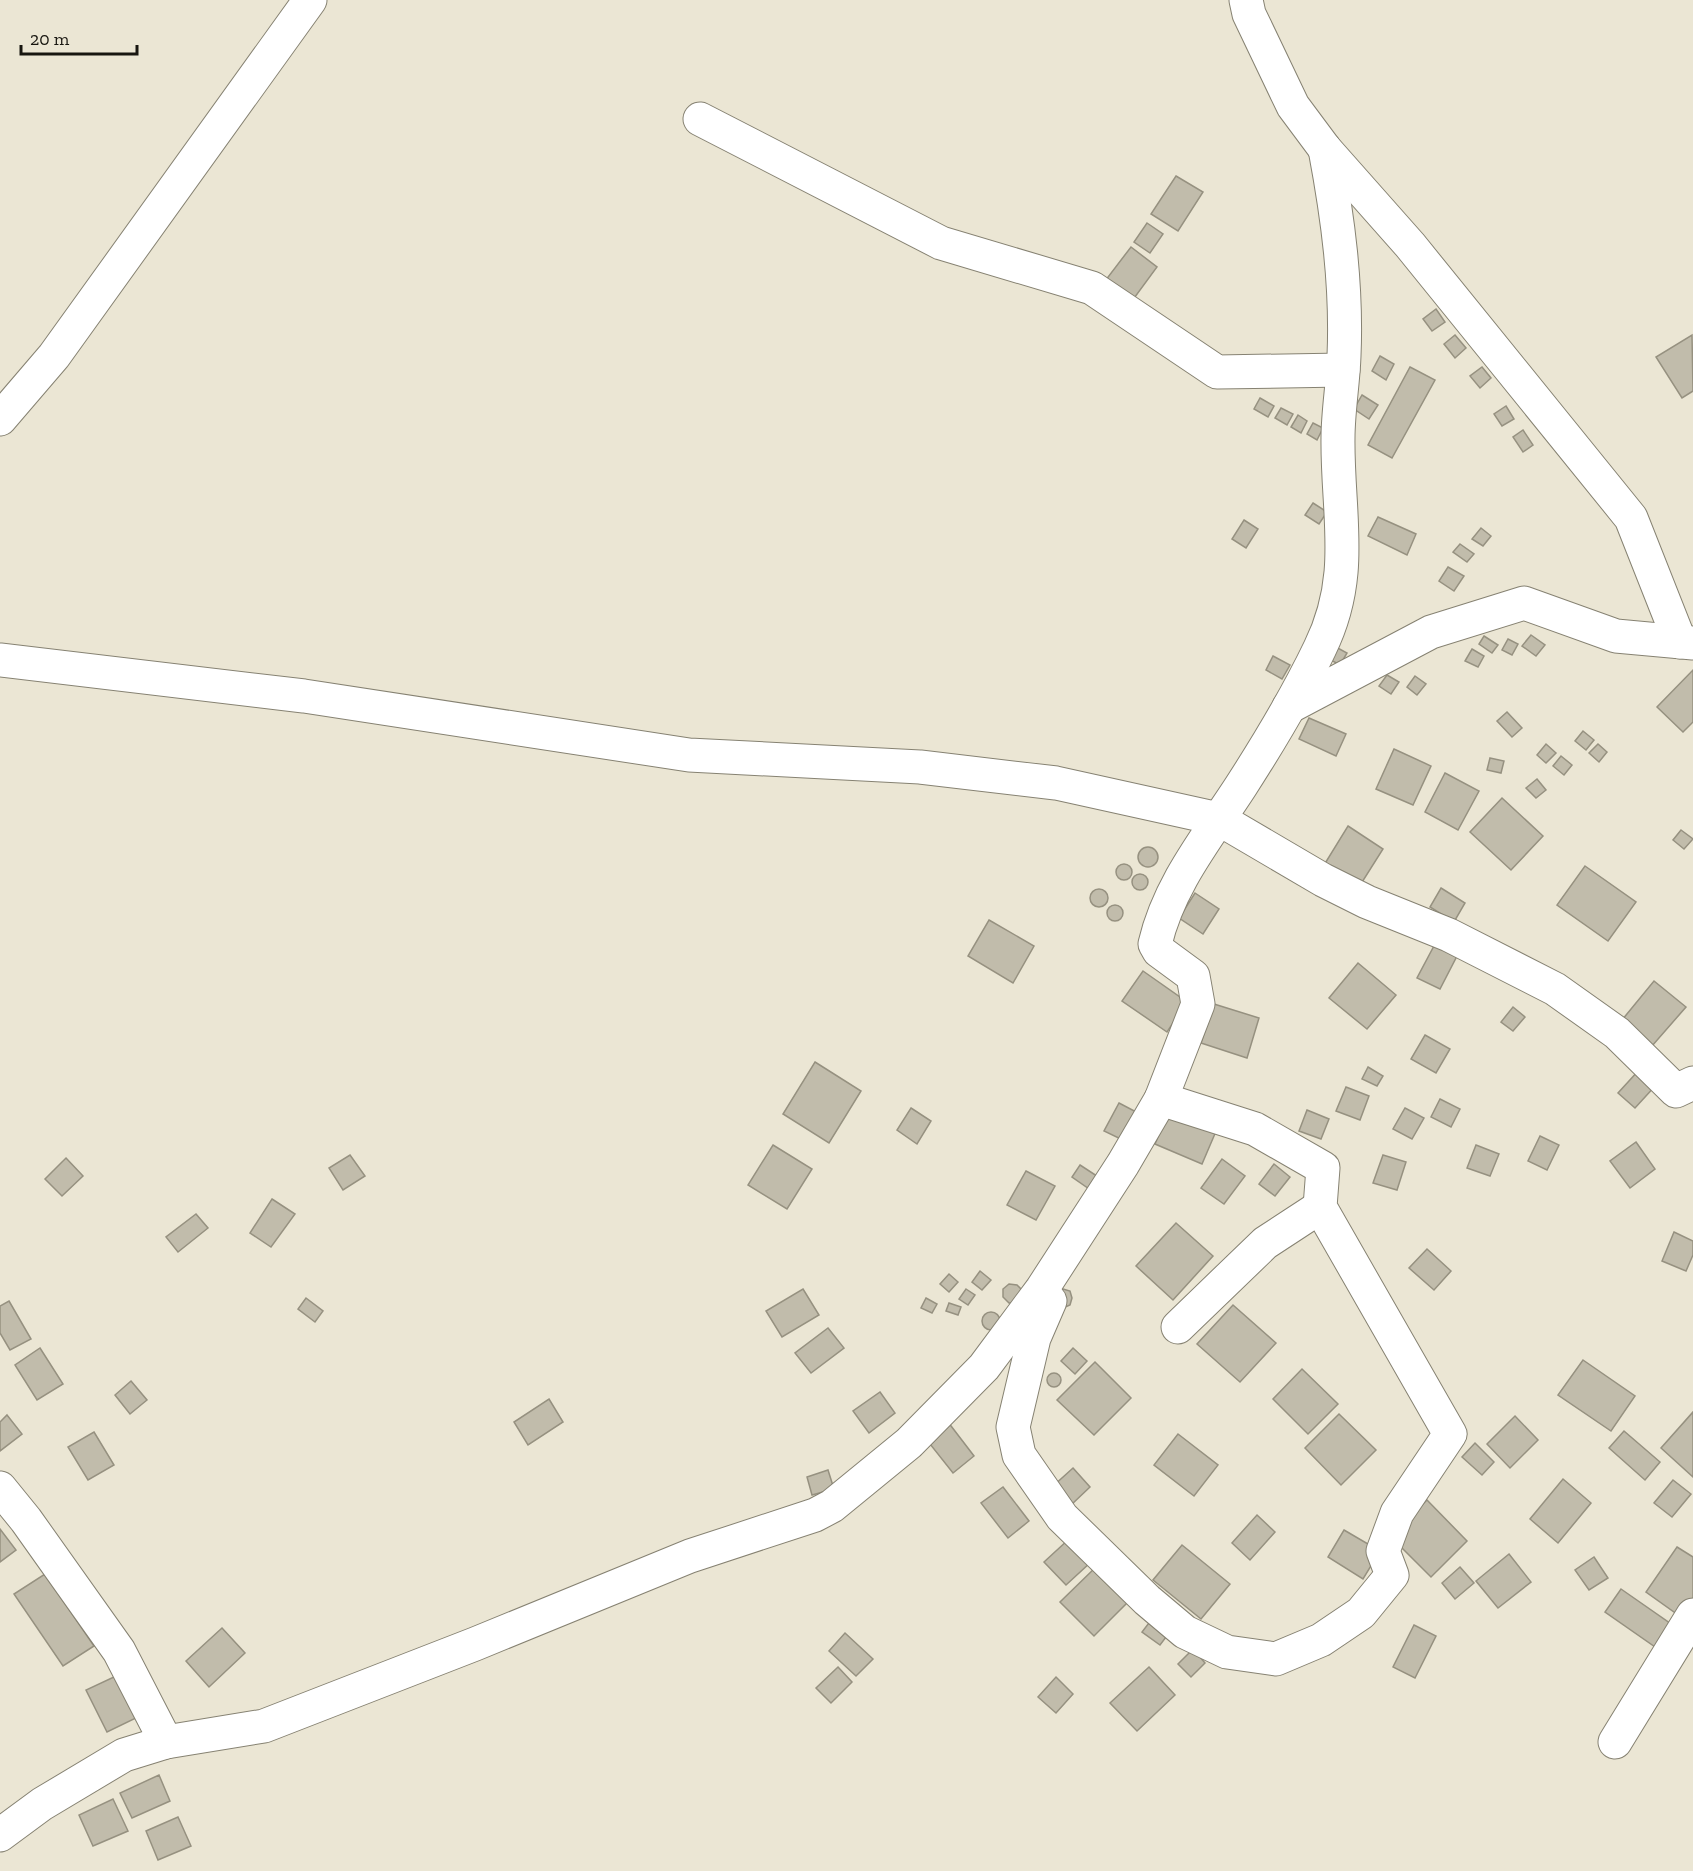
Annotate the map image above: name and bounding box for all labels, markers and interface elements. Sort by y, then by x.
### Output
scale bar [21,18,136,56]
text: 20 m [30,28,70,50]

